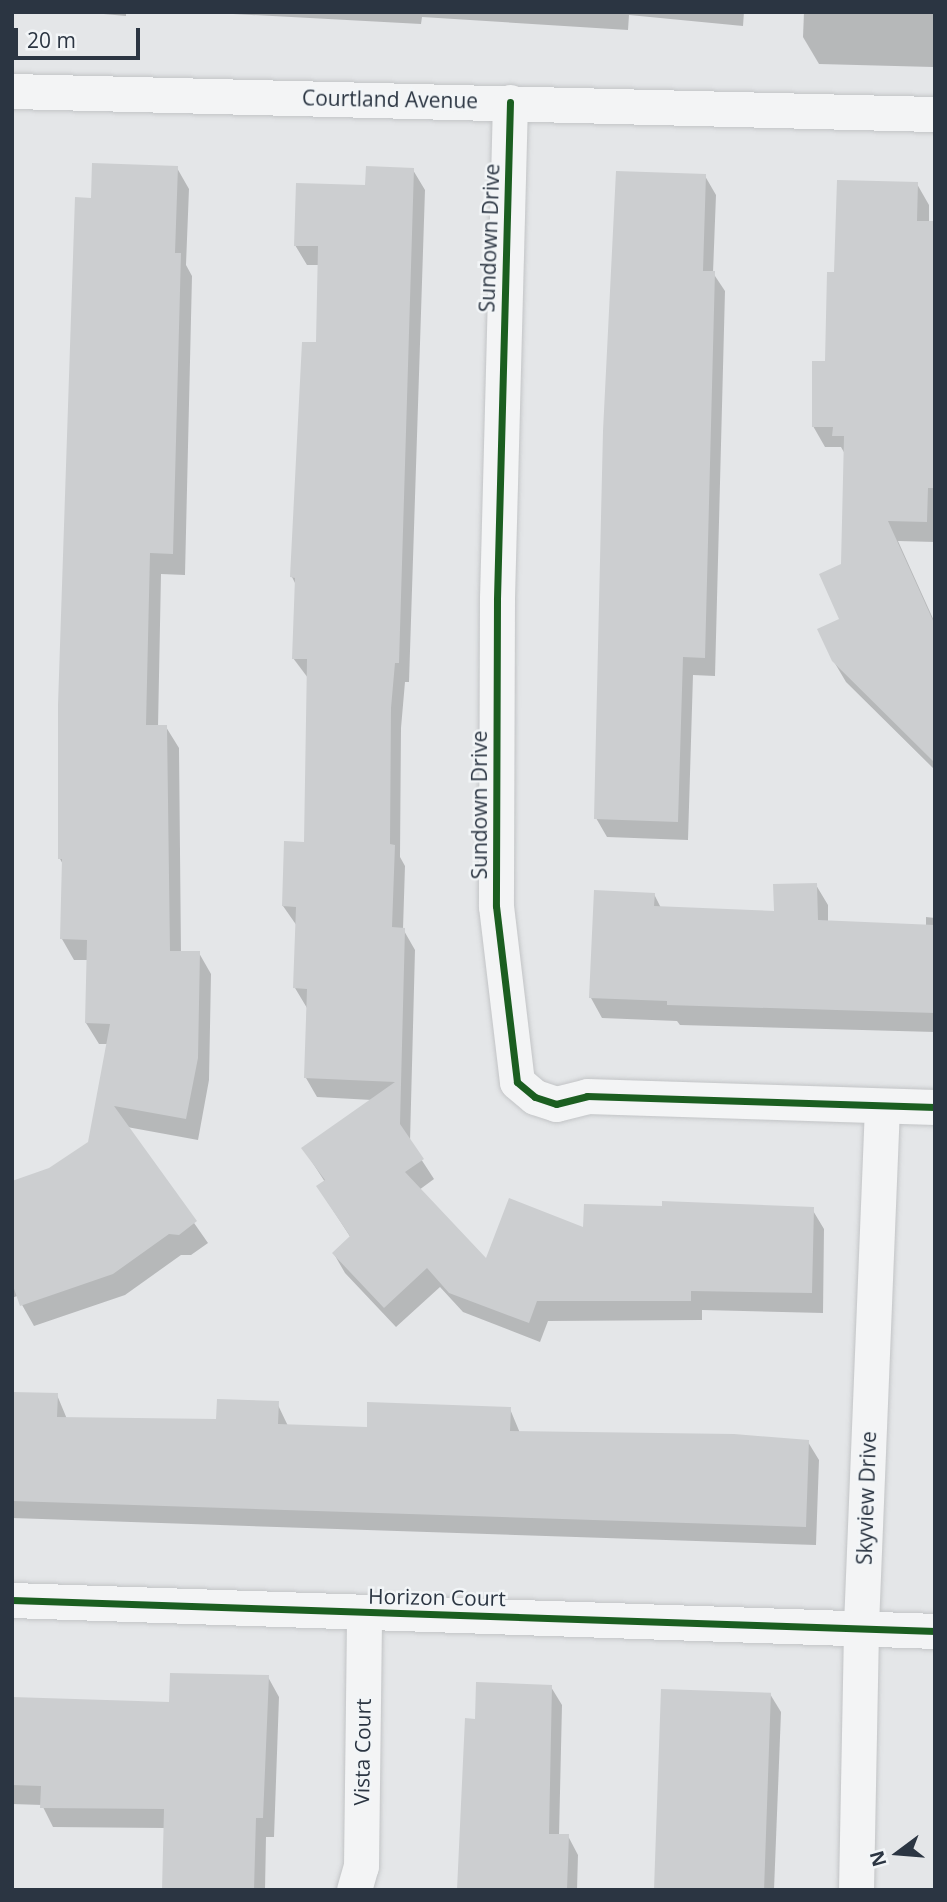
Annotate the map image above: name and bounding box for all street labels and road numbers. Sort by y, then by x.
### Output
street label: Courtland Avenue [302,85,478,113]
street label: Sundown Drive [474,163,504,313]
street label: Sundown Drive [466,731,492,879]
street label: Skyview Drive [851,1431,881,1565]
street label: Horizon Court [368,1583,506,1611]
street label: Vista Court [348,1698,376,1806]

